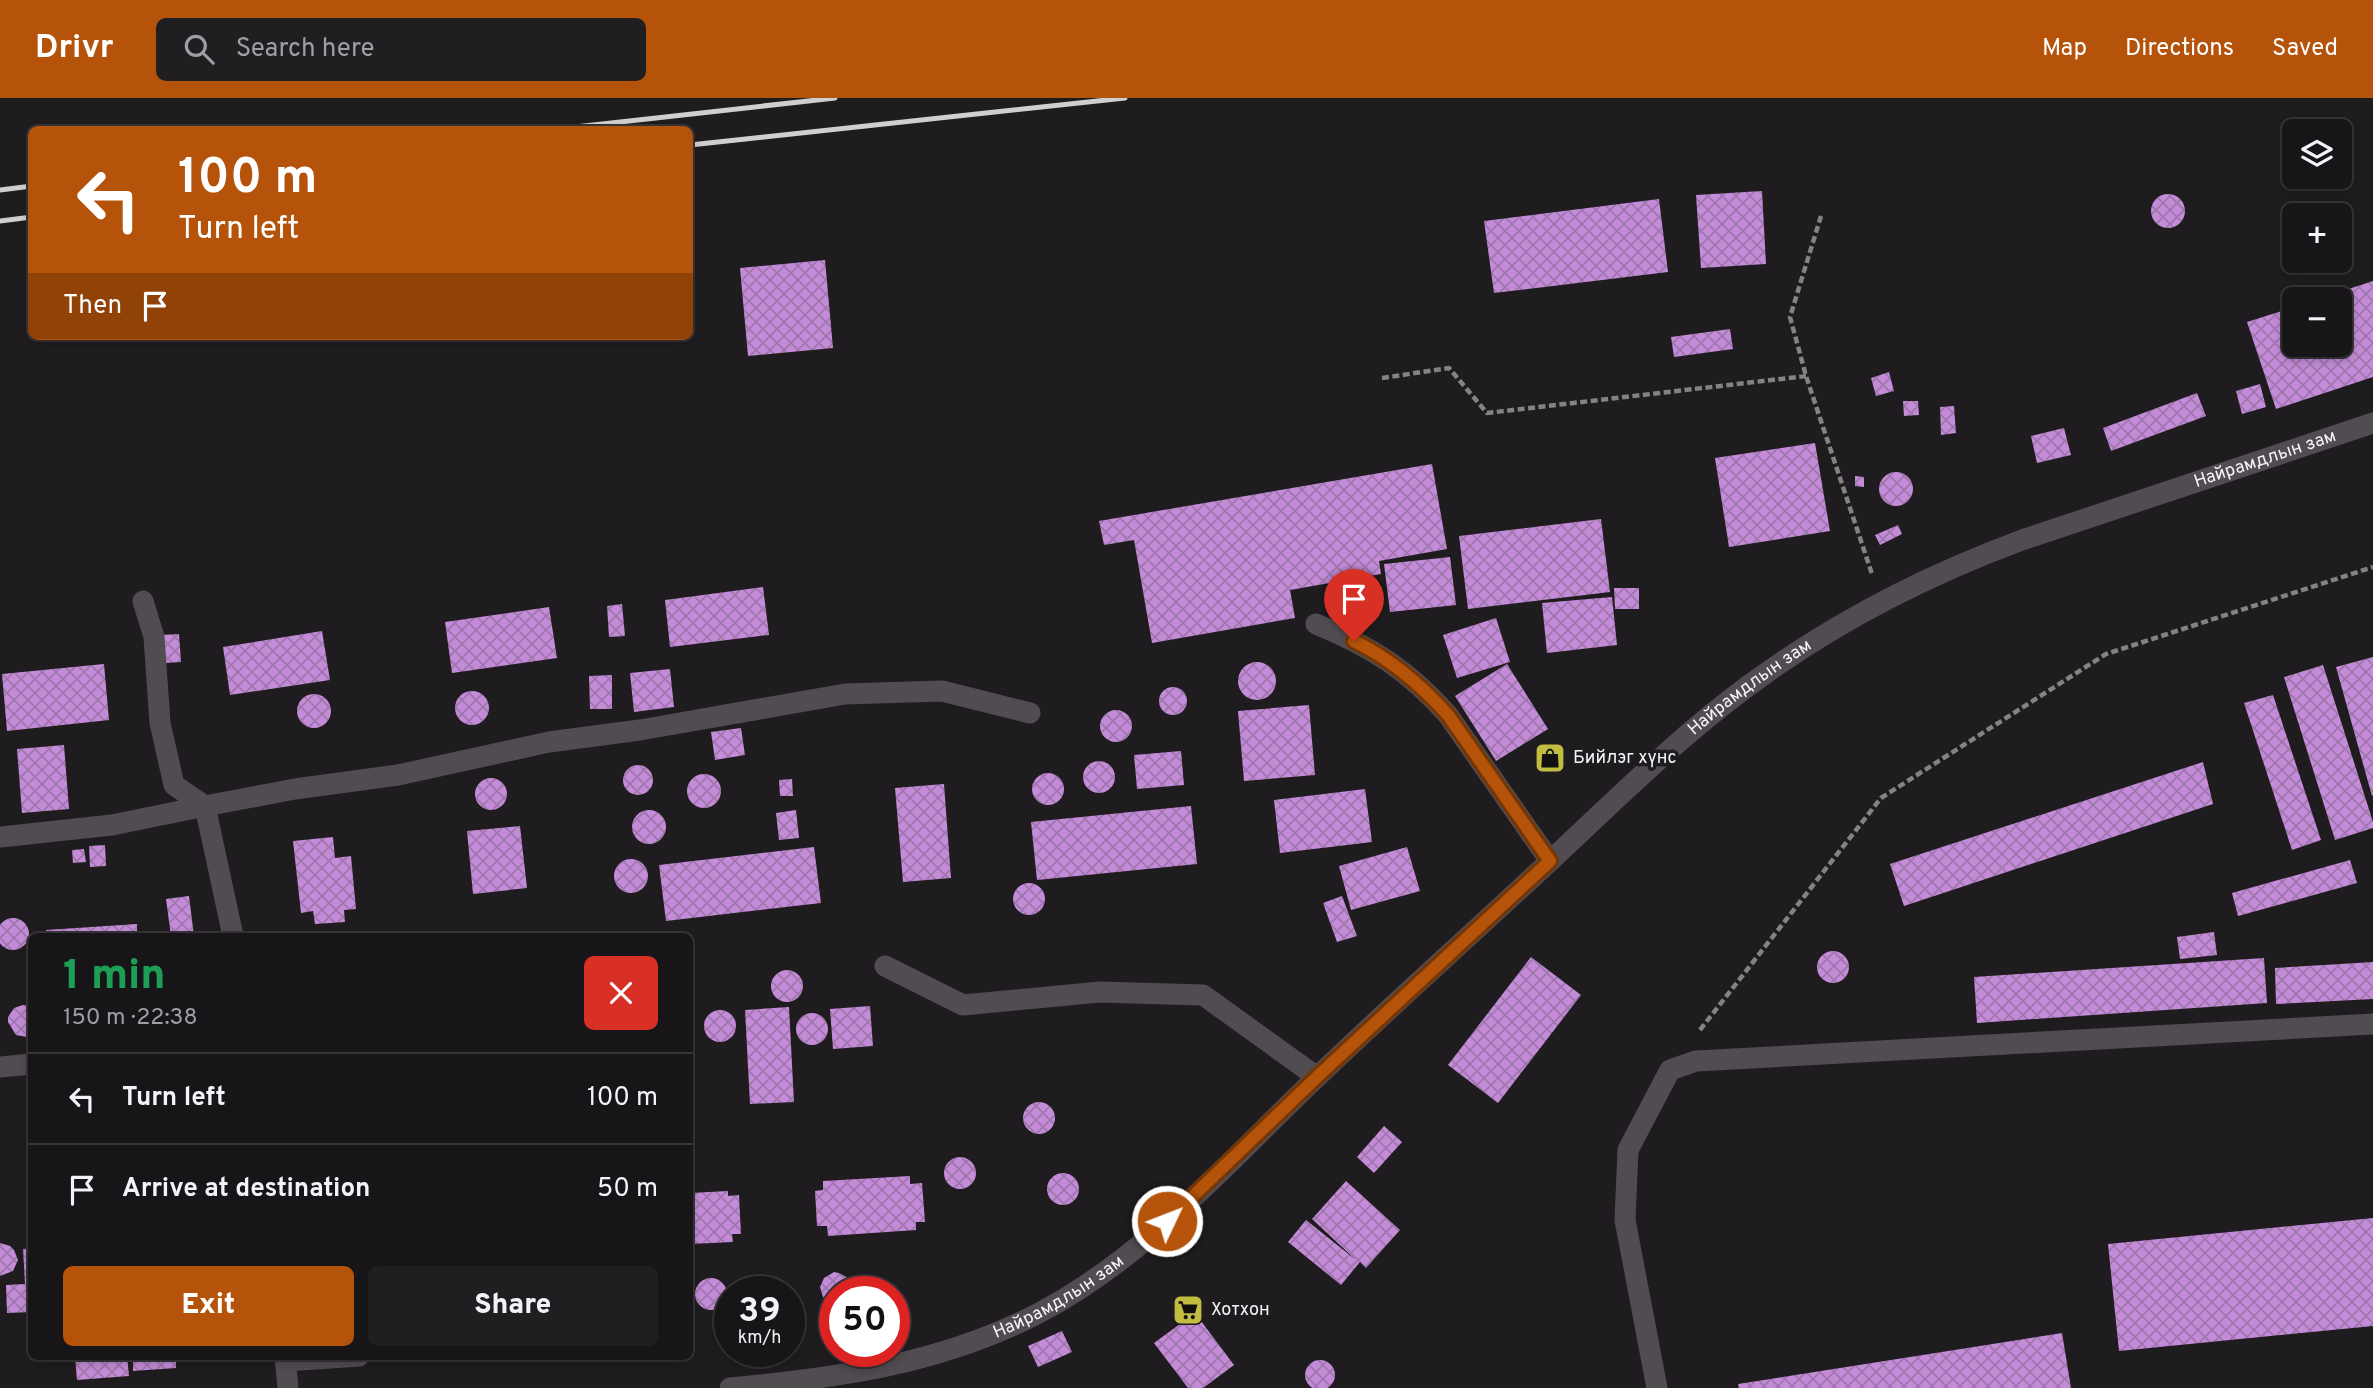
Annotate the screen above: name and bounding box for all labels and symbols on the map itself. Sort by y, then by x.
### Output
street label: Найрамдлын зам [2191,425,2339,493]
pin [1324,569,1384,641]
street label: Найрамдлын зам [1683,634,1816,741]
shop icon: Бийлэг хүнс [1533,741,1567,775]
place label: Бийлэг хүнс [1573,747,1677,770]
position arrow [1130,1184,1204,1258]
street label: Найрамдлын зам [990,1250,1129,1344]
speed limit sign: 50 [819,1276,910,1367]
supermarket icon: Хотхон [1171,1293,1205,1327]
place label: Хотхон [1211,1299,1270,1322]

